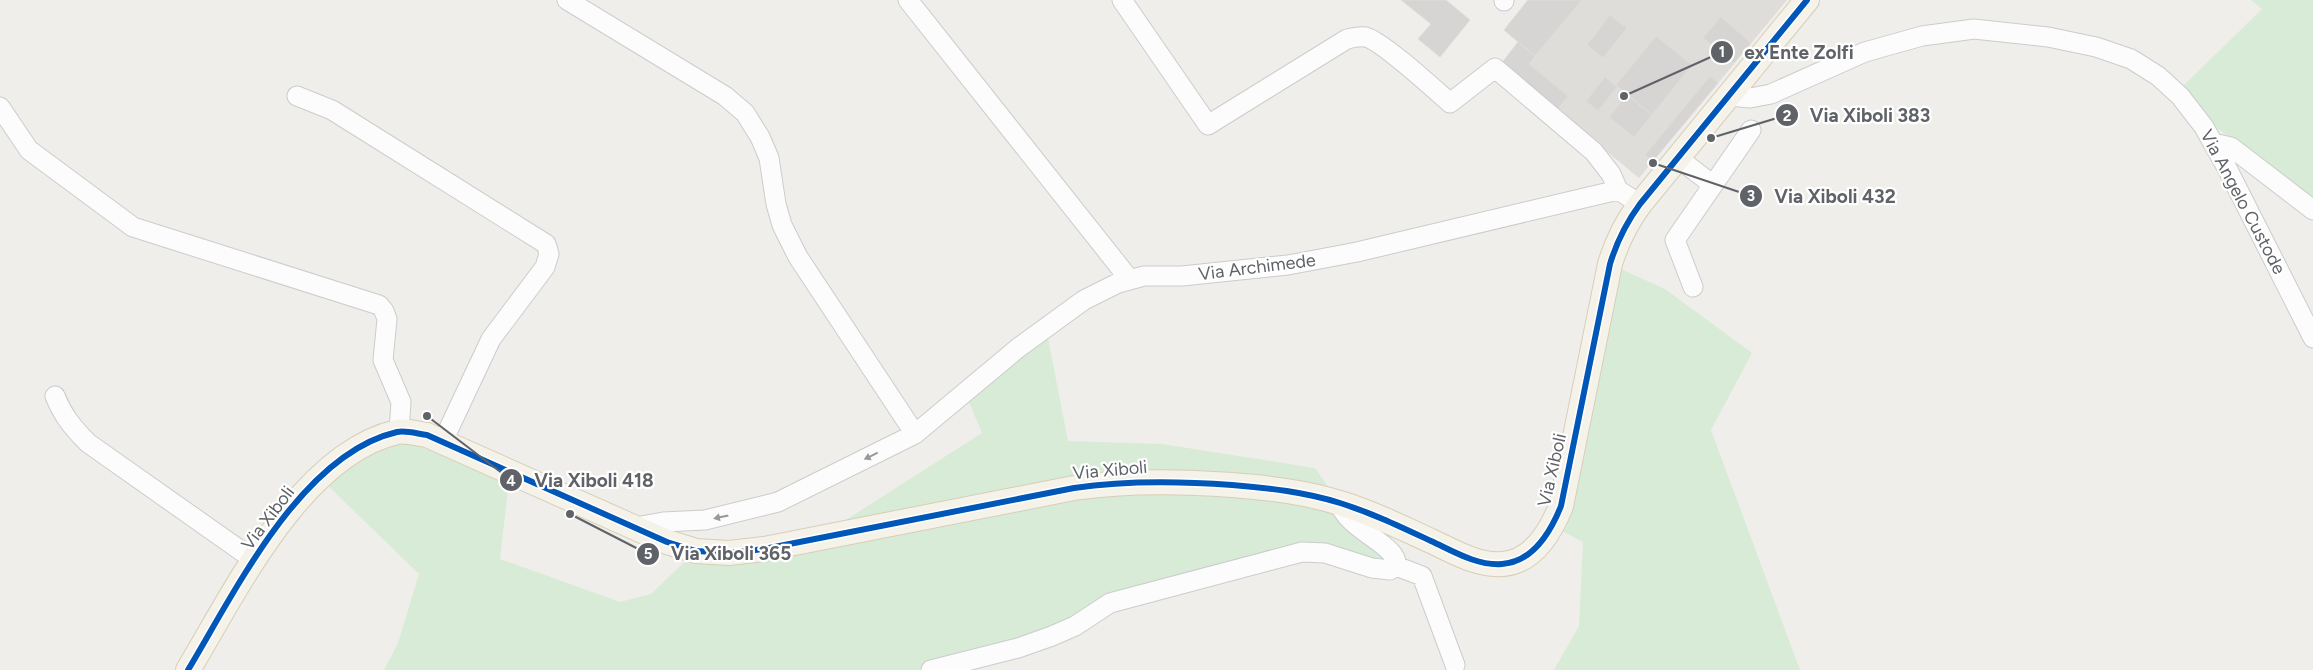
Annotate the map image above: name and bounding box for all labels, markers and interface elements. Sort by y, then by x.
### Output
callout: ex Ente Zolfi [1710,35,1864,69]
text: ex Ente Zolfi [1744,41,1854,64]
text: 1 [1719,43,1725,61]
callout: Via Xiboli 383 [1775,98,1940,132]
text: Via Xiboli 383 [1810,104,1930,127]
text: 2 [1783,107,1792,125]
street label: Via Angelo Custode [2196,126,2291,278]
callout: Via Xiboli 432 [1739,179,1905,213]
text: Via Xiboli 432 [1774,185,1896,208]
text: 3 [1747,187,1755,205]
street label: Via Archimede [1197,249,1317,285]
street label: Via Xiboli [1533,431,1571,509]
one-way arrow [864,452,878,460]
street label: Via Xiboli [1072,456,1148,484]
callout: Via Xiboli 418 [499,463,663,497]
text: Via Xiboli 418 [534,469,654,492]
text: 4 [506,472,516,490]
street label: Via Xiboli [237,482,299,554]
one-way arrow [713,513,729,521]
callout: Via Xiboli 365 [635,537,801,571]
text: Via Xiboli 365 [671,542,791,565]
text: 5 [644,545,653,563]

